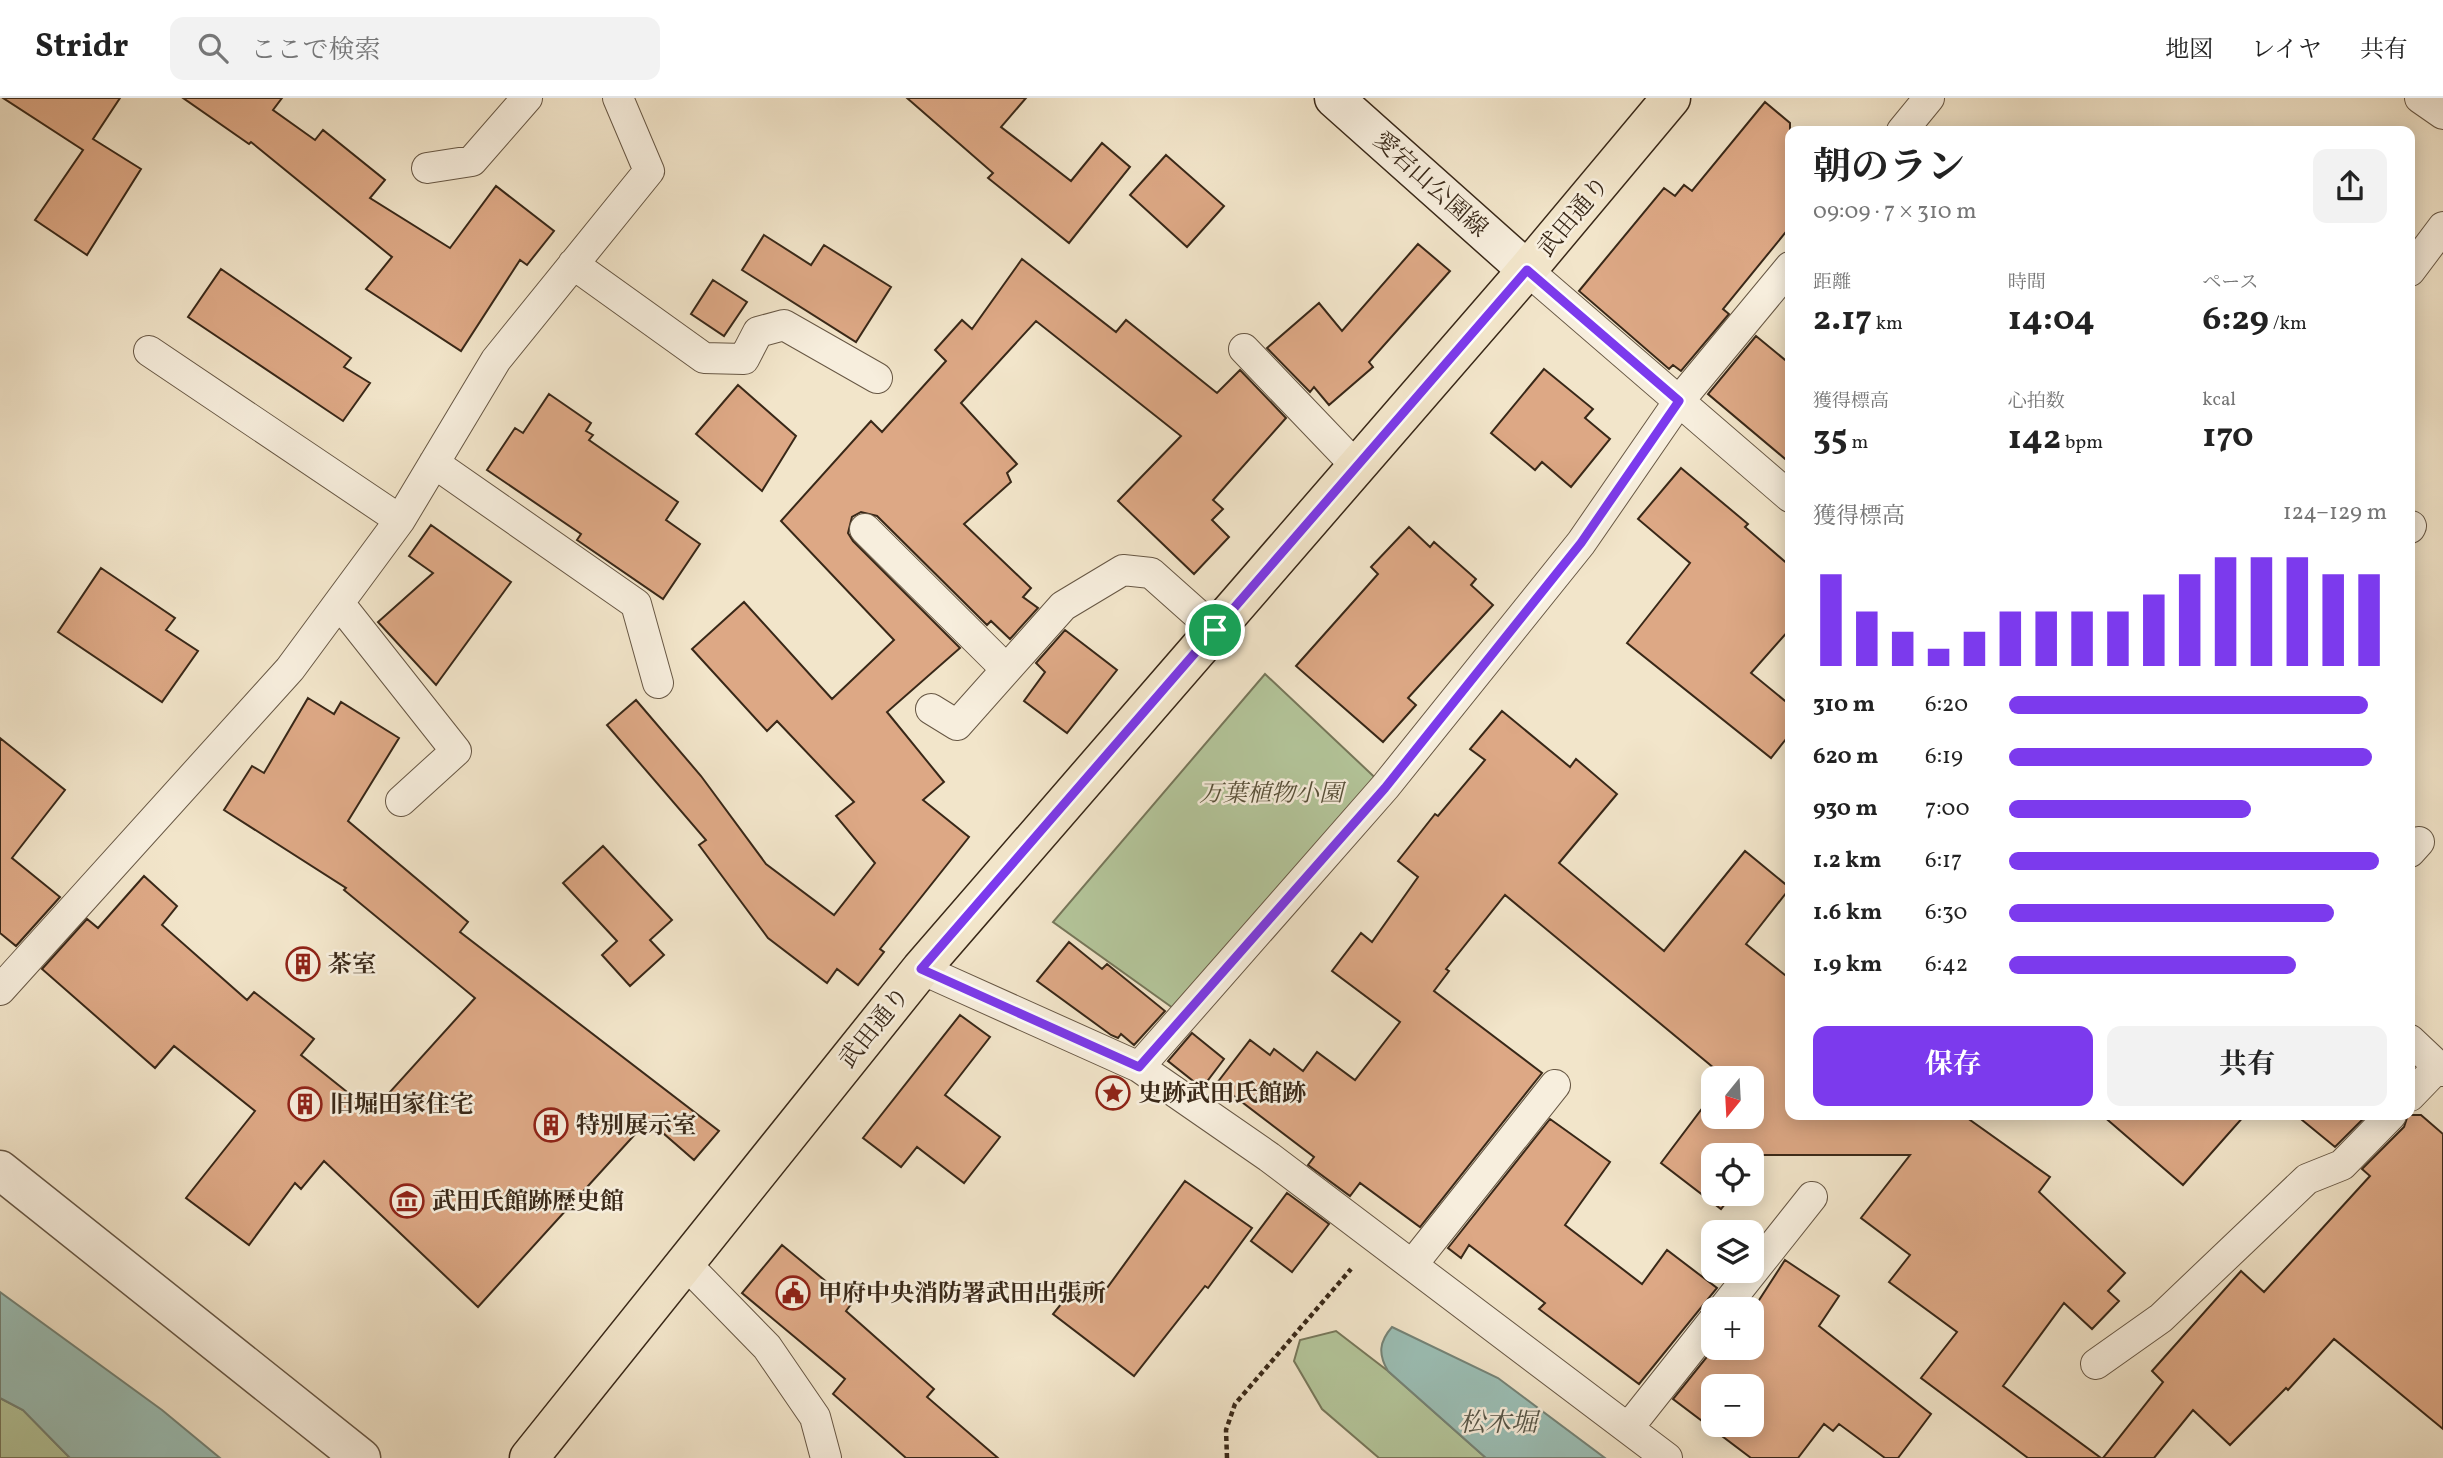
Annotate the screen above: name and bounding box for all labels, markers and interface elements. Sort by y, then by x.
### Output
search box [170,17,660,80]
text: Stridr [35,25,128,71]
icon: search [194,29,232,67]
text: ここで検索 [250,33,380,69]
text: 地図 [2165,34,2213,68]
text: レイヤ [2251,34,2322,68]
text: 共有 [2360,34,2408,68]
street label: 愛宕山公園線 [1365,125,1495,246]
text: 朝のラン [1813,143,1965,196]
button: share [2313,149,2387,223]
street label: 武田通り [1531,170,1618,265]
text: 09:09 · 7 × 310 m [1813,196,1977,228]
text: 距離 [1813,270,1851,296]
text: 時間 [2008,270,2046,296]
text: ペース [2202,270,2258,296]
text: 2.17 [1813,296,1872,344]
text: 14:04 [2008,296,2095,344]
text: 6:29 [2202,296,2269,344]
text: km [1872,311,1903,337]
text: /km [2269,311,2307,337]
text: kcal [2202,387,2236,413]
text: 獲得標高 [1813,389,1889,415]
text: 心拍数 [2008,389,2065,415]
text: 170 [2202,413,2253,461]
text: 35 [1813,415,1848,463]
text: 142 [2008,415,2061,463]
text: m [1848,430,1868,456]
text: bpm [2061,430,2103,456]
text: 124–129 m [2283,497,2387,529]
text: 獲得標高 [1813,501,1905,533]
pin [1185,600,1245,660]
icon: arrive [1196,611,1234,649]
text: 310 m [1813,689,1875,721]
text: 6:20 [1925,689,1968,721]
text: 620 m [1813,741,1879,773]
text: 6:19 [1925,741,1963,773]
park label: 万葉植物小園 [1199,778,1347,812]
text: 930 m [1813,793,1878,825]
text: 7:00 [1925,793,1970,825]
text: 1.2 km [1813,845,1882,877]
text: 6:17 [1925,845,1962,877]
text: 1.6 km [1813,897,1882,929]
text: 6:30 [1925,897,1967,929]
building icon: 茶室 [284,945,322,983]
place label: 茶室 [328,949,376,983]
text: 1.9 km [1813,949,1882,981]
text: 6:42 [1925,949,1968,981]
street label: 武田通り [832,980,919,1076]
button: 保存 [1813,1026,2093,1106]
button: 共有 [2107,1026,2387,1106]
north arrow [1701,1066,1764,1129]
map controls [1701,1066,1764,1437]
place icon: 史跡武田氏館跡 [1094,1074,1132,1112]
place label: 史跡武田氏館跡 [1138,1078,1306,1112]
building icon: 旧堀田家住宅 [286,1085,324,1123]
place label: 旧堀田家住宅 [330,1089,474,1123]
building icon: 特別展示室 [532,1106,570,1144]
place label: 特別展示室 [576,1110,696,1144]
button: locate [1701,1143,1764,1206]
museum icon: 武田氏館跡歴史館 [388,1182,426,1220]
place label: 武田氏館跡歴史館 [432,1186,624,1220]
button: layers [1701,1220,1764,1283]
public building icon: 甲府中央消防署武田出張所 [774,1274,812,1312]
place label: 甲府中央消防署武田出張所 [818,1278,1106,1312]
button: + [1701,1297,1764,1360]
button: − [1701,1374,1764,1437]
water label: 松木堀 [1459,1406,1541,1442]

